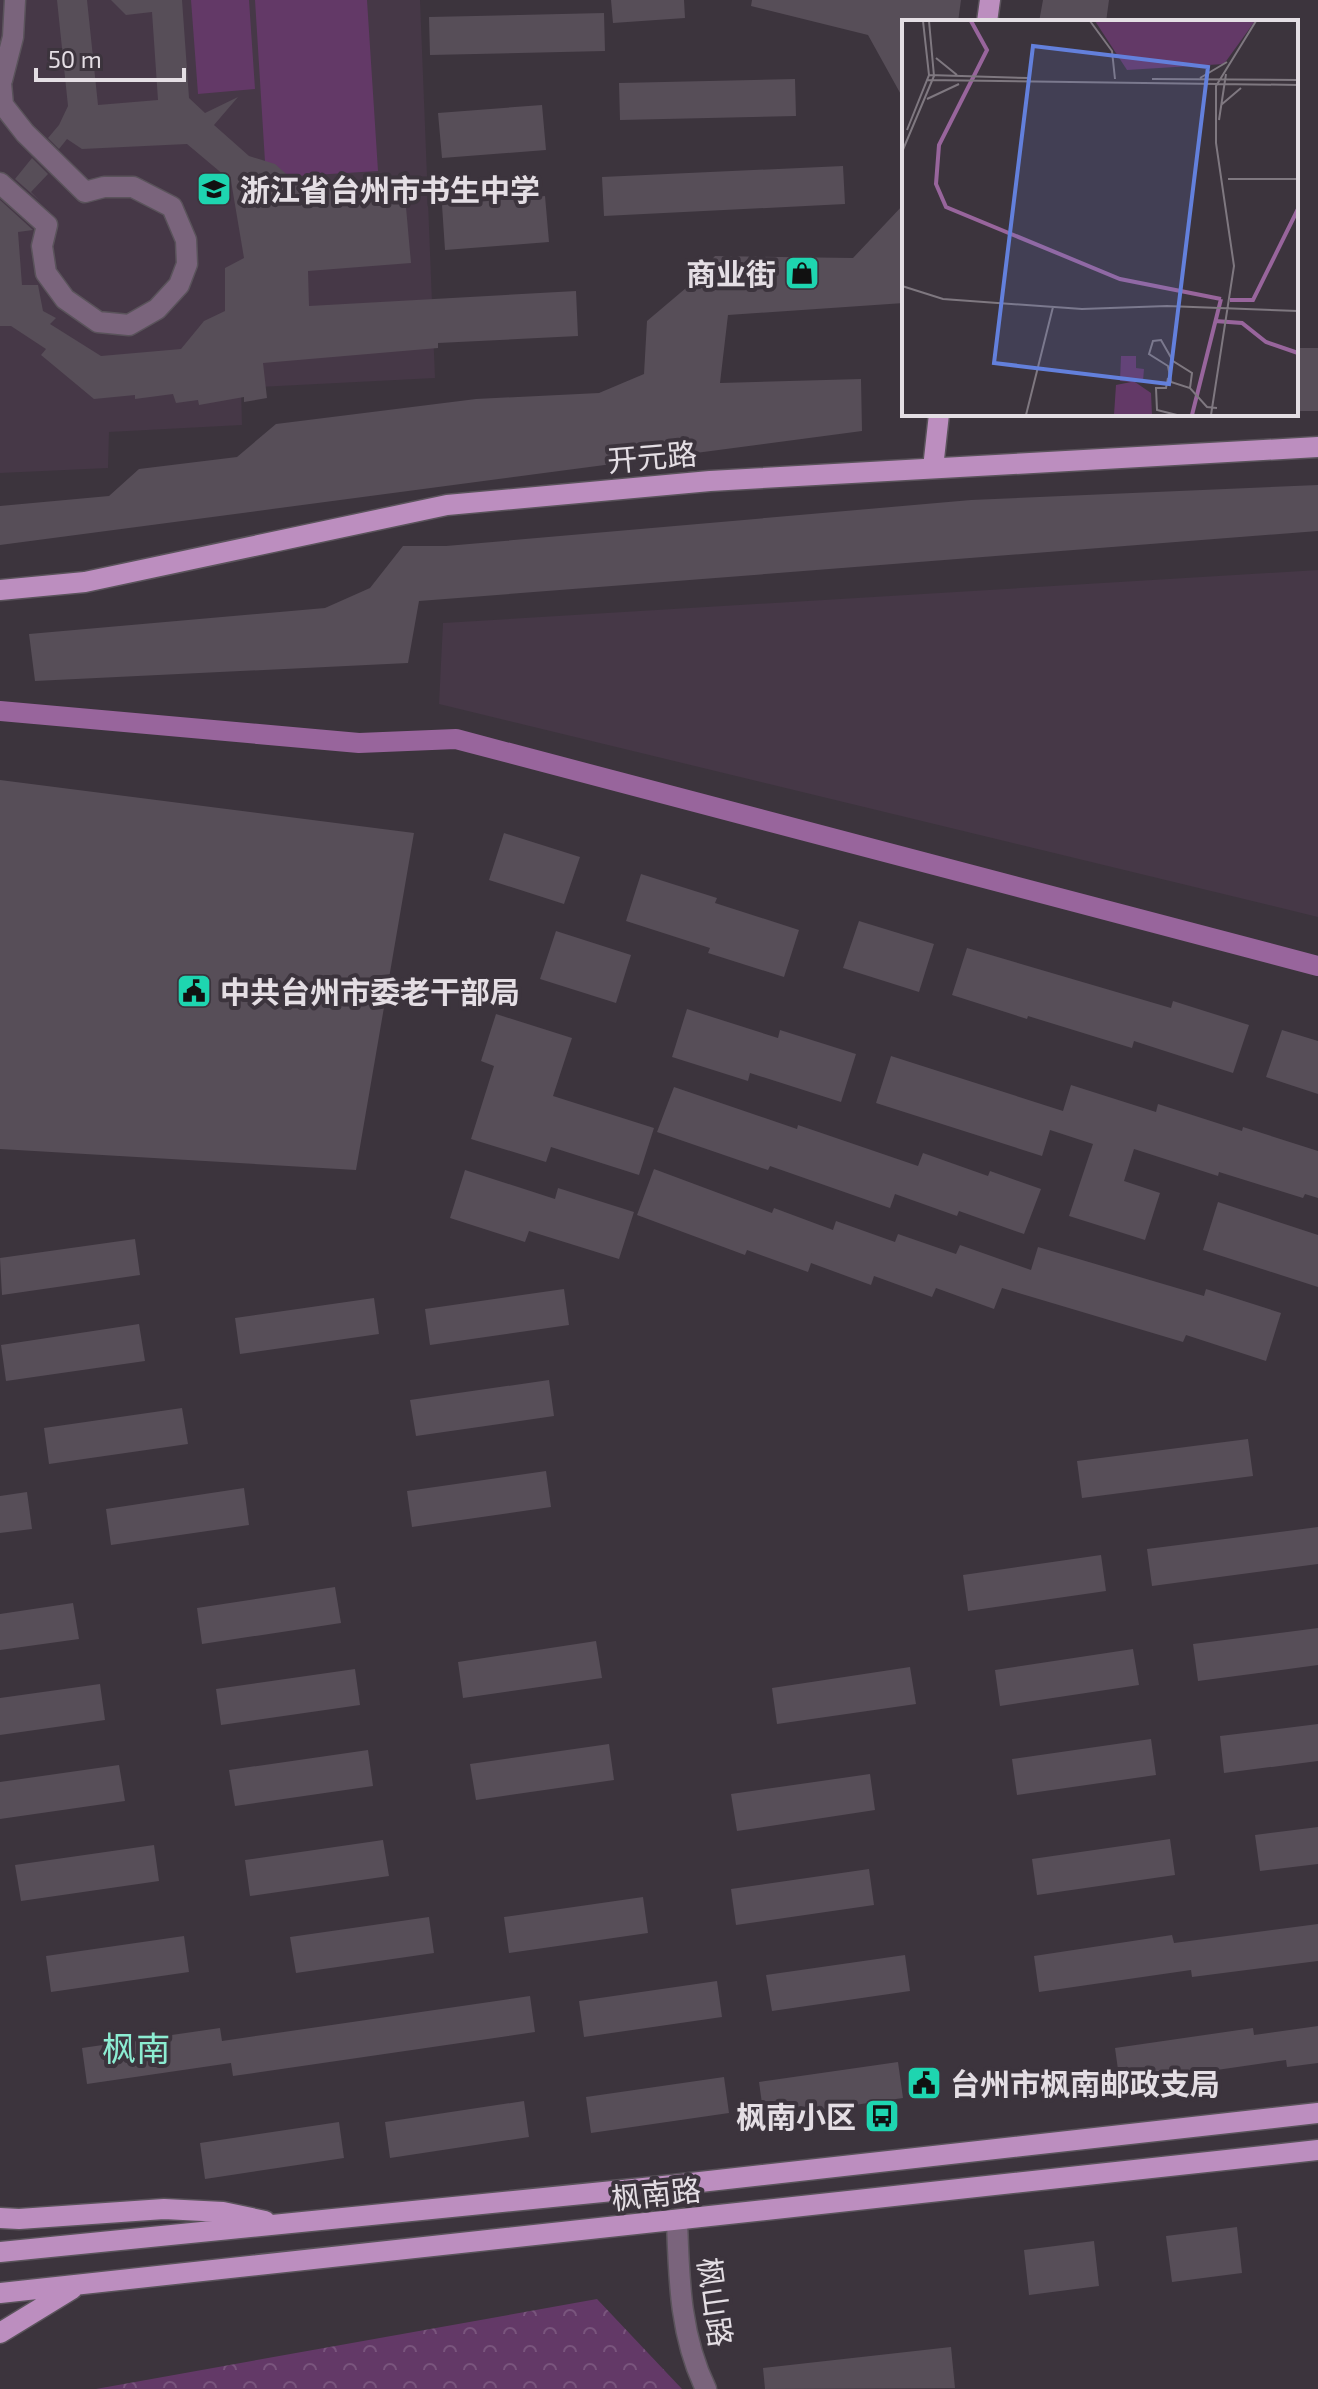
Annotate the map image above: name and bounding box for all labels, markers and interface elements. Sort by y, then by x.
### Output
inset map [902,20,1298,416]
scale bar [36,32,184,82]
text: 50 m [48,44,102,73]
school or university icon: 浙江省台州市书生中学 [195,170,233,208]
place label: 浙江省台州市书生中学 [240,171,540,207]
shop icon: 商业街 [783,254,821,292]
place label: 商业街 [686,255,776,291]
street label: 开元路 [606,434,698,478]
public building icon: 中共台州市委老干部局 [175,972,213,1010]
place label: 中共台州市委老干部局 [220,973,520,1009]
district label: 枫南 [102,2027,170,2068]
public building icon: 台州市枫南邮政支局 [905,2064,943,2102]
place label: 台州市枫南邮政支局 [950,2065,1220,2101]
bus stop icon: 枫南小区 [863,2097,901,2135]
place label: 枫南小区 [736,2098,856,2134]
street label: 枫南路 [609,2170,703,2216]
street label: 枫山路 [692,2255,740,2349]

